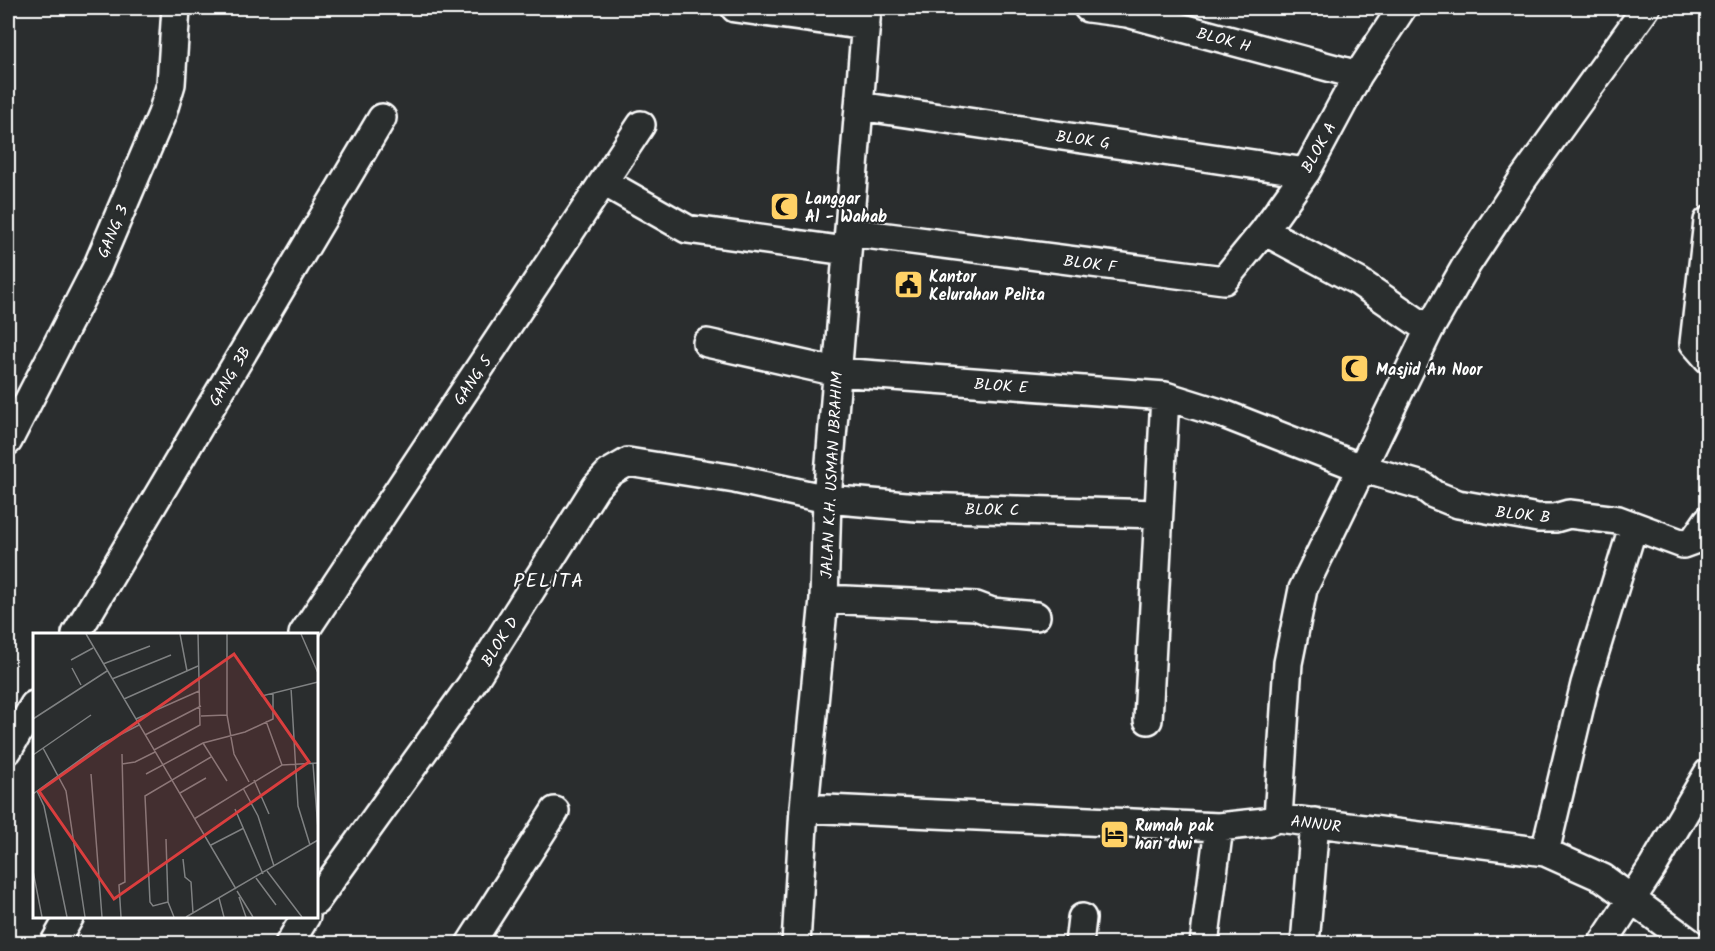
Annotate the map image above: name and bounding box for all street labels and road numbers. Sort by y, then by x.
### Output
street label: BLOK H [1194,21,1254,60]
street label: BLOK A [1295,118,1344,178]
street label: BLOK G [1054,124,1111,157]
street label: GANG 3 [91,201,136,262]
street label: BLOK F [1062,249,1119,280]
street label: GANG 3B [203,342,258,411]
street label: GANG 5 [447,350,500,411]
street label: JALAN K.H. USMAN IBRAHIM [815,371,850,579]
street label: BLOK E [973,372,1029,401]
street label: BLOK C [965,498,1019,523]
street label: BLOK B [1494,500,1551,531]
street label: BLOK D [475,612,525,672]
street label: ANNUR [1289,809,1342,840]

